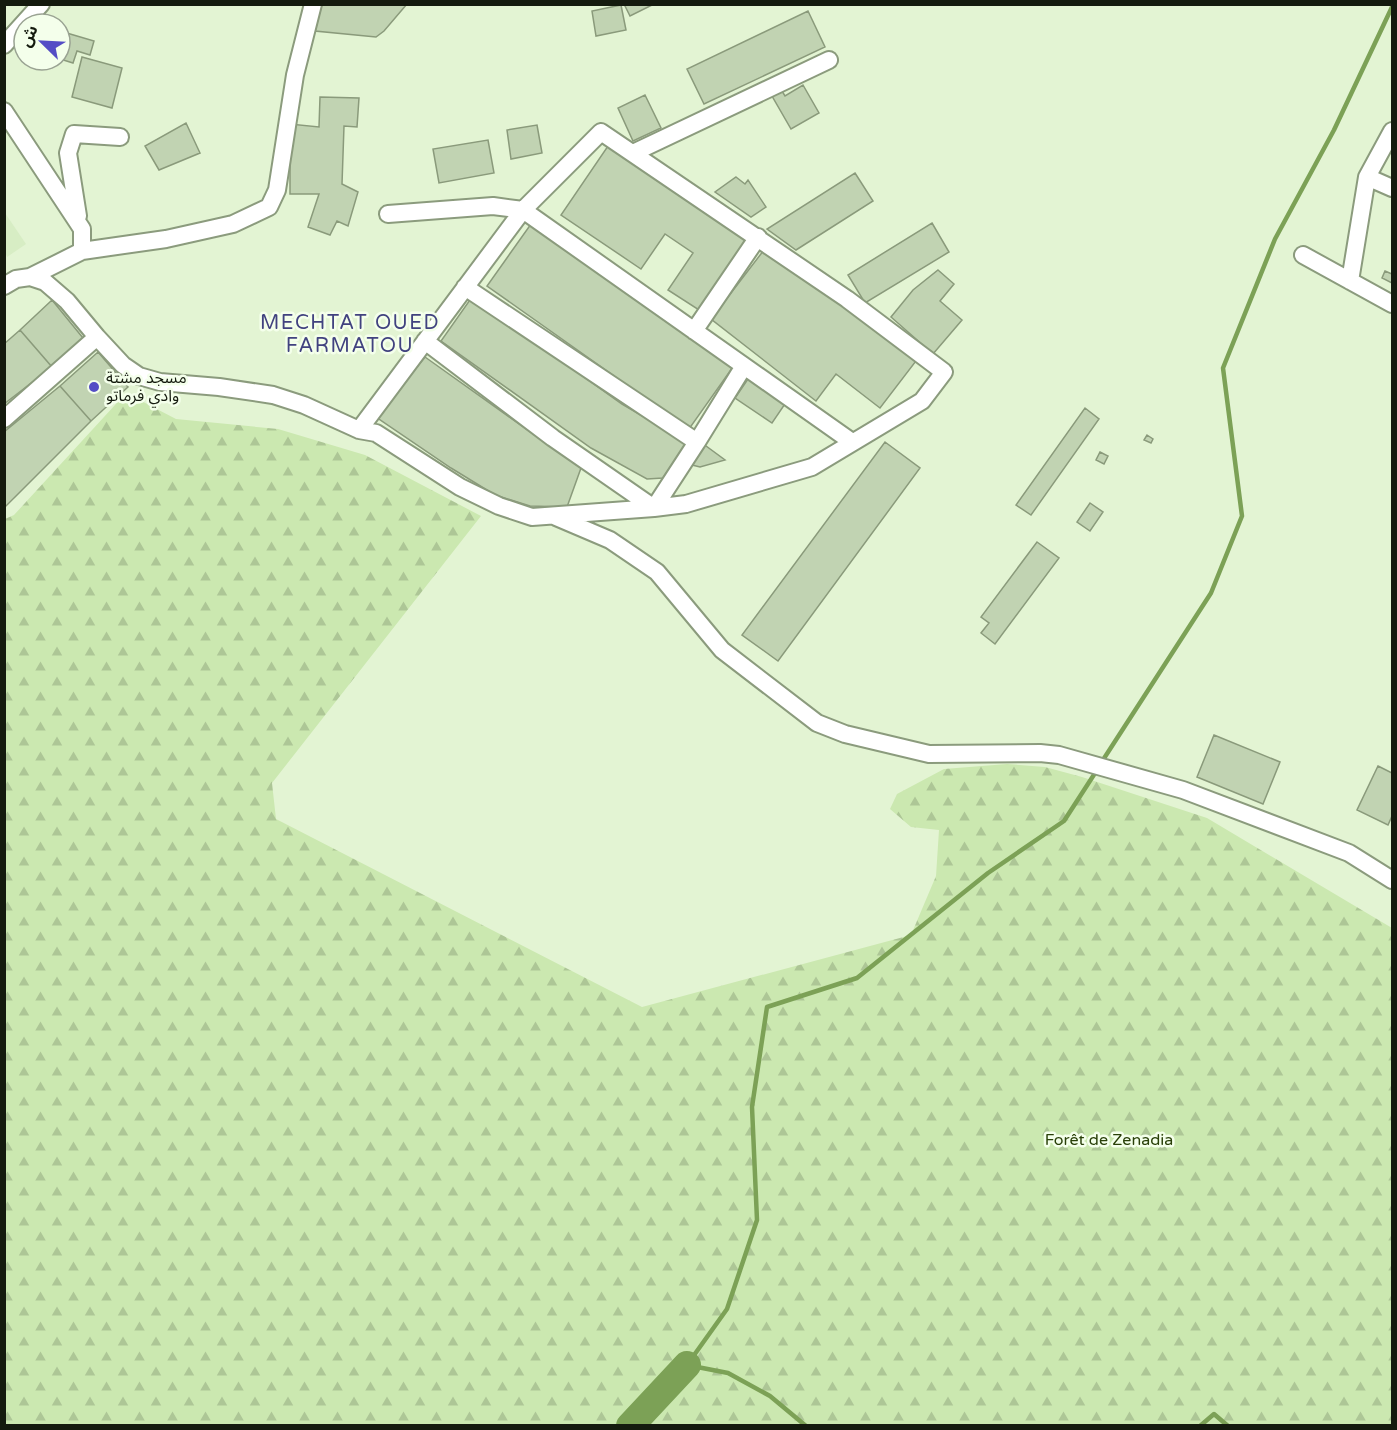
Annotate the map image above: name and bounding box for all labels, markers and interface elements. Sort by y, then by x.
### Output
north arrow [12,12,72,72]
text: ش [16,22,43,50]
district label: MECHTAT OUED FARMATOU [260,311,440,358]
place label: مسجد مشتة وادي فرماتو [106,368,187,408]
marker: مسجد مشتة وادي فرماتو [87,380,101,394]
park label: Forêt de Zenadia [1045,1130,1173,1150]

